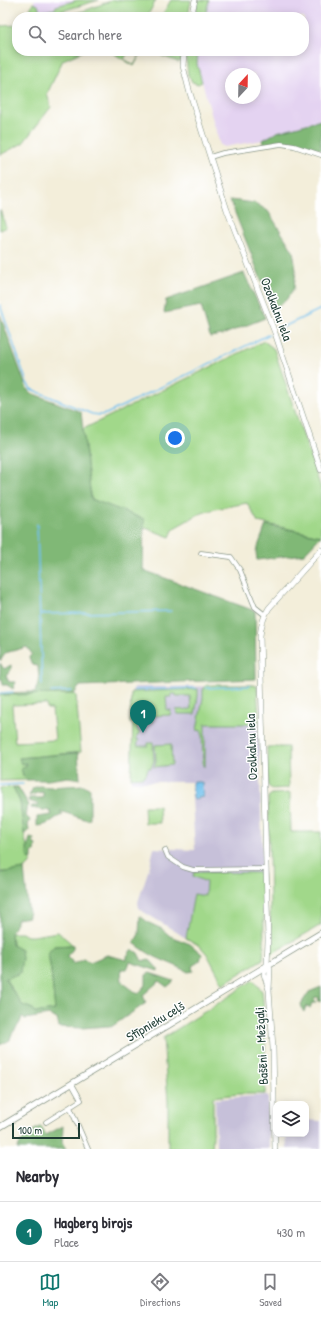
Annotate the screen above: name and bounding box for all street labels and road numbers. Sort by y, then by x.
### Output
street label: Ozolkalnu iela [257,275,297,343]
street label: Ozolkalnu iela [241,714,261,780]
street label: Stīpnieku ceļš [122,997,188,1045]
street label: Bašēni – Mežgaļi [250,1007,272,1085]

